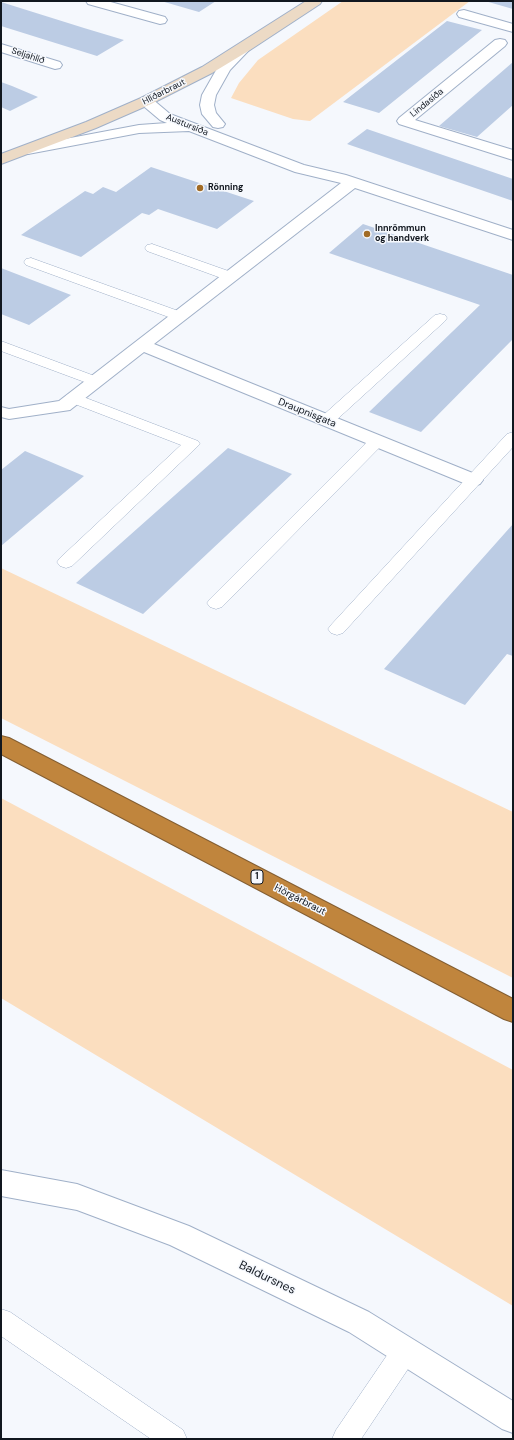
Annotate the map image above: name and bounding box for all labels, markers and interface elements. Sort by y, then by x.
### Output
street label: Seljahlíð [10,46,46,66]
street label: Hlíðarbraut [141,77,187,107]
street label: Lindasíða [408,86,446,120]
street label: Austursíða [164,112,210,138]
marker: Rönning [195,183,205,193]
place label: Rönning [208,183,243,193]
place label: Innrömmun og handverk [375,224,429,245]
marker: Innrömmun og handverk [362,229,372,239]
street label: Draupnisgata [276,396,338,430]
road number: 1 [251,870,263,884]
street label: Hörgárbraut [272,882,328,918]
street label: Baldursnes [236,1258,298,1298]

